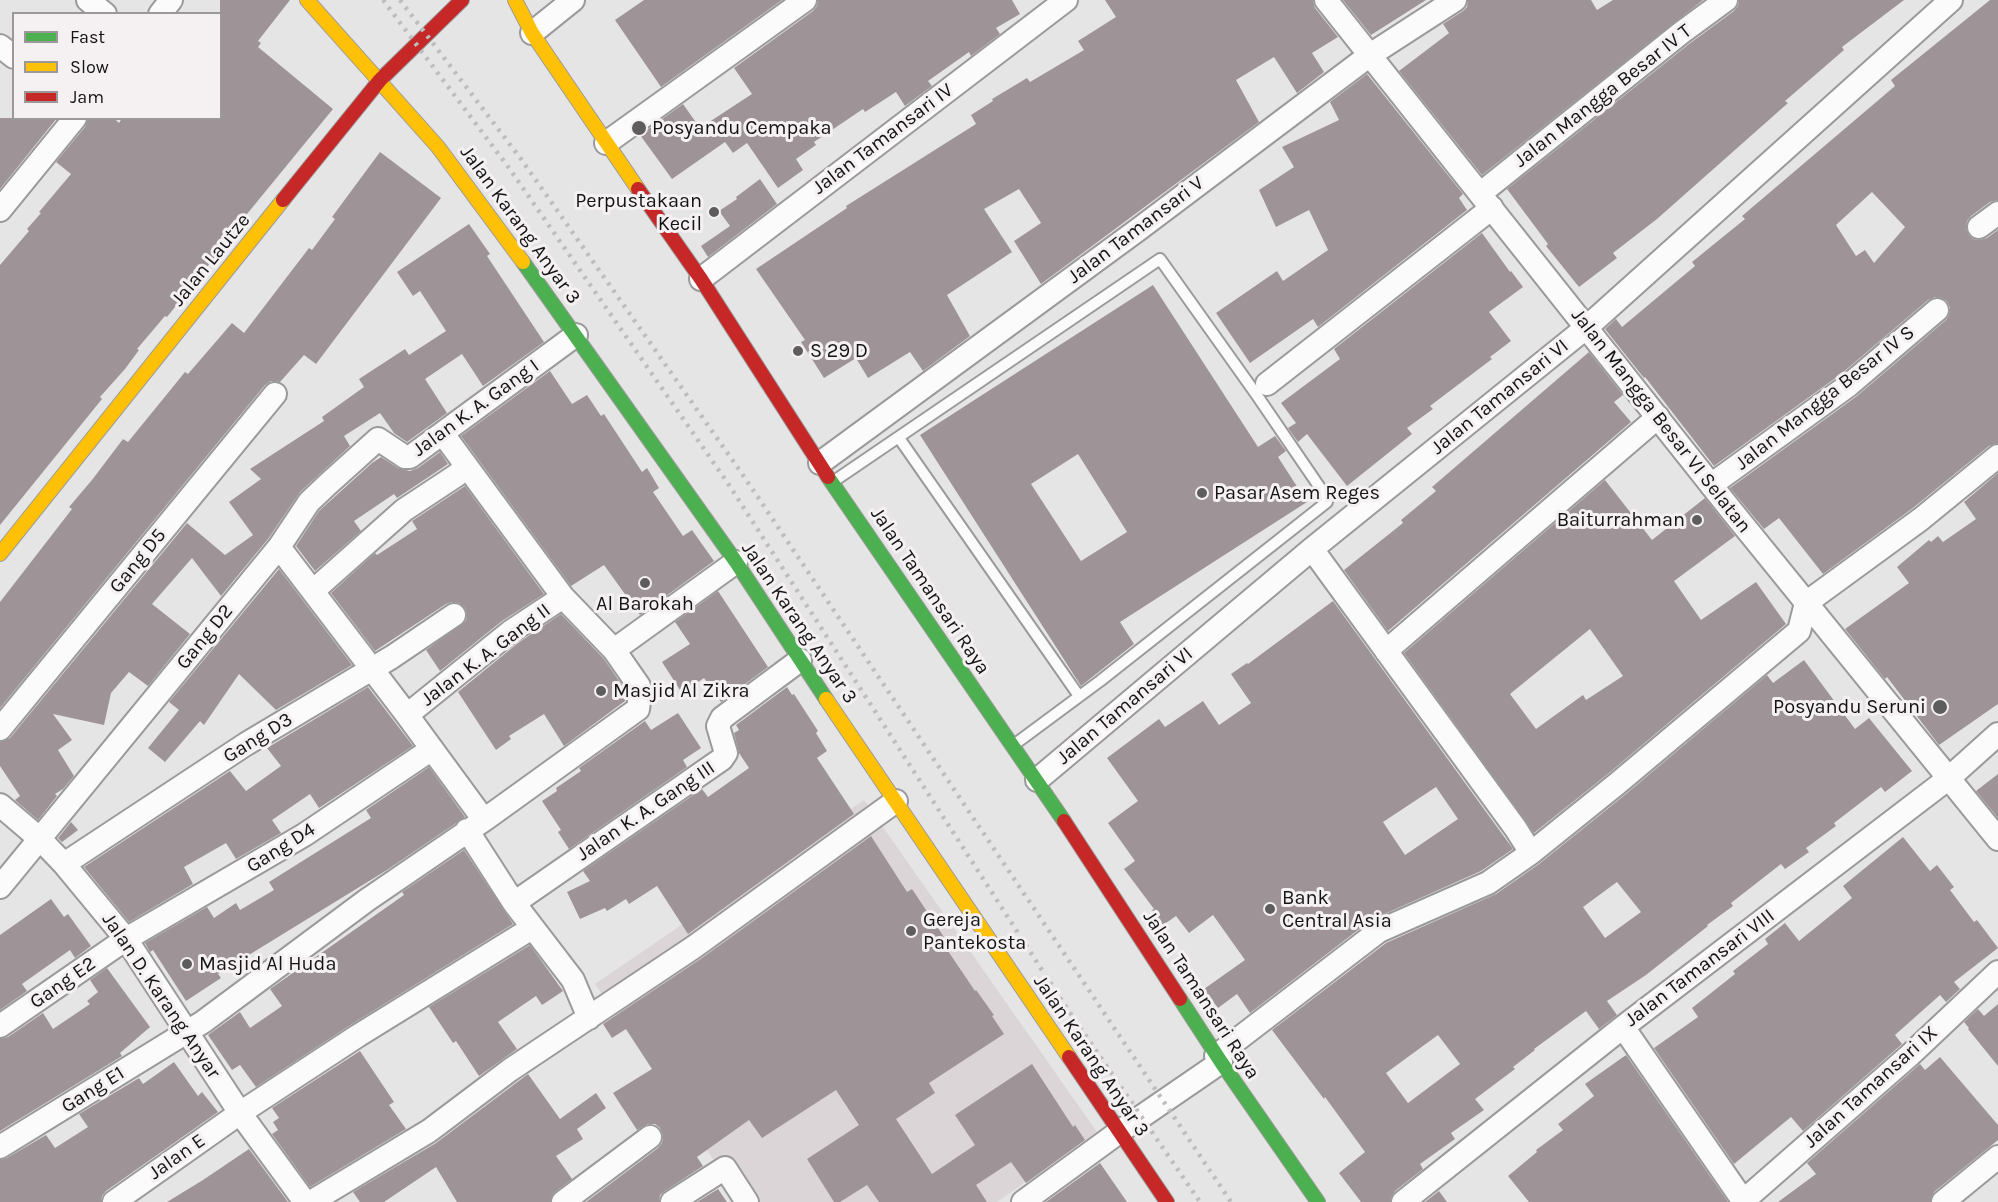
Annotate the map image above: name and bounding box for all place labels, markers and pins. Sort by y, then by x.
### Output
place label: Posyandu Cempaka [652,116,831,140]
marker: Posyandu Cempaka [630,119,648,137]
place label: Perpustakaan Kecil [575,189,702,236]
marker: Perpustakaan Kecil [707,205,721,219]
place label: S 29 D [810,339,868,363]
marker: S 29 D [791,344,805,358]
place label: Pasar Asem Reges [1214,481,1380,505]
marker: Pasar Asem Reges [1195,486,1209,500]
place label: Baiturrahman [1557,508,1685,532]
marker: Baiturrahman [1690,513,1704,527]
marker: Al Barokah [638,576,652,590]
place label: Al Barokah [596,592,694,616]
place label: Masjid Al Zikra [613,679,749,703]
marker: Masjid Al Zikra [594,684,608,698]
place label: Posyandu Seruni [1773,695,1926,719]
marker: Posyandu Seruni [1931,698,1949,716]
place label: Bank Central Asia [1282,886,1392,933]
marker: Bank Central Asia [1263,902,1277,916]
place label: Gereja Pantekosta [923,908,1026,955]
marker: Gereja Pantekosta [904,924,918,938]
place label: Masjid Al Huda [199,952,336,976]
marker: Masjid Al Huda [180,957,194,971]

